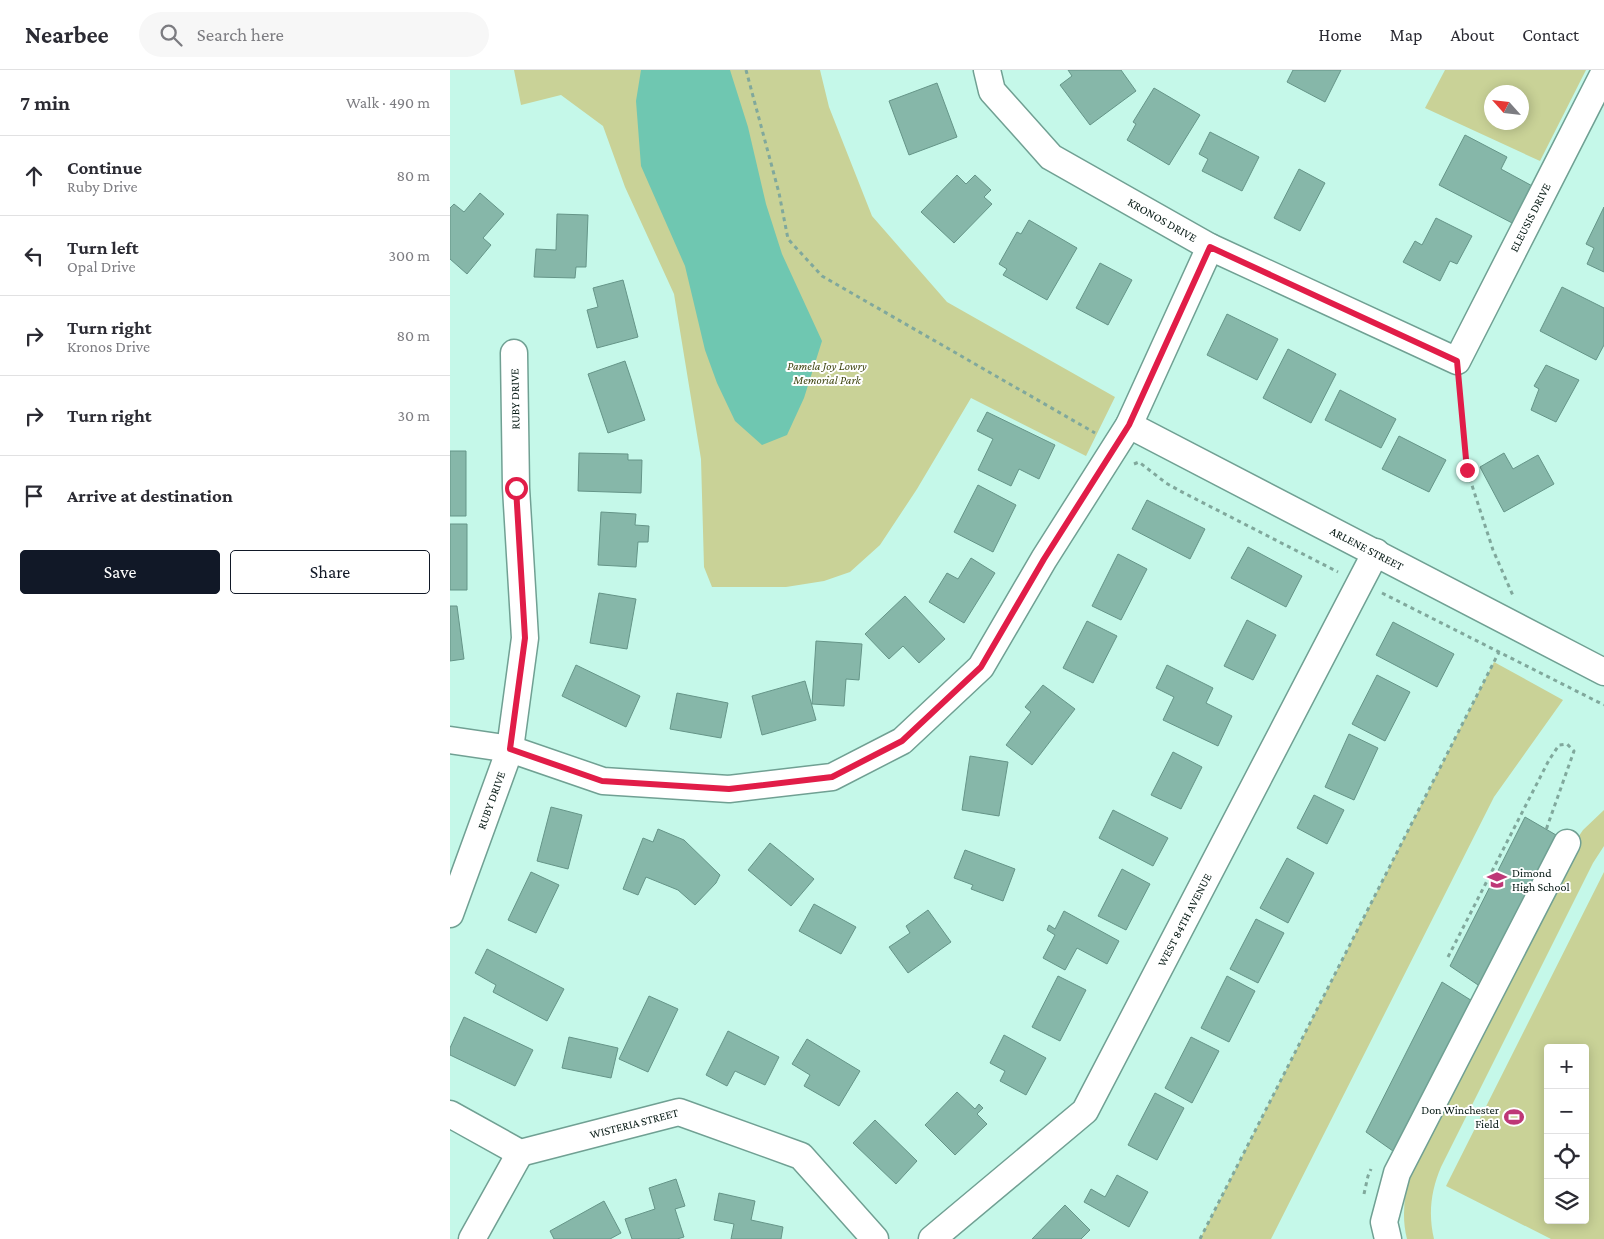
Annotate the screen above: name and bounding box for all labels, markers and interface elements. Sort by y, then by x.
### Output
search box [139,12,489,57]
text: Nearbee [25,21,109,48]
icon: search [157,21,185,49]
text: Search here [197,24,284,45]
text: Home [1319,25,1362,45]
text: Map [1390,25,1422,45]
text: About [1450,25,1494,45]
text: Contact [1522,25,1579,45]
north arrow [1484,85,1529,130]
text: 7 min [20,91,70,115]
text: Walk · 490 m [346,94,430,111]
text: Continue [67,157,142,178]
icon: ahead [20,162,48,190]
text: 80 m [396,167,430,184]
text: Ruby Drive [67,178,138,195]
street label: ELEUSIS DRIVE [1507,180,1554,254]
street label: KRONOS DRIVE [1125,195,1200,245]
text: Turn left [67,237,139,258]
icon: left [20,242,48,270]
text: 300 m [388,247,430,264]
text: Opal Drive [67,258,136,275]
text: Turn right [67,317,152,338]
icon: right [20,322,48,350]
text: 80 m [396,327,430,344]
text: Kronos Drive [67,338,150,355]
park label: Pamela Joy Lowry Memorial Park [787,359,867,387]
street label: RUBY DRIVE [507,368,523,430]
icon: right [20,402,48,430]
text: Turn right [67,405,152,426]
text: 30 m [398,407,430,424]
route end [1456,459,1479,482]
route start [505,477,528,500]
icon: arrive [20,482,48,510]
text: Arrive at destination [67,485,233,506]
street label: ARLENE STREET [1328,524,1406,574]
button: Save [20,550,220,594]
button: Share [230,550,430,594]
street label: RUBY DRIVE [474,769,509,831]
place label: Dimond High School [1512,866,1570,894]
school or university icon: Dimond High School [1486,869,1508,891]
street label: WEST 84TH AVENUE [1154,870,1215,969]
map controls [1544,1044,1589,1224]
button: + [1544,1044,1589,1089]
button: − [1544,1089,1589,1134]
place label: Don Winchester Field [1421,1103,1500,1131]
street label: WISTERIA STREET [588,1105,680,1142]
sports icon: Don Winchester Field [1503,1106,1525,1128]
button: locate [1544,1134,1589,1179]
button: layers [1544,1179,1589,1224]

